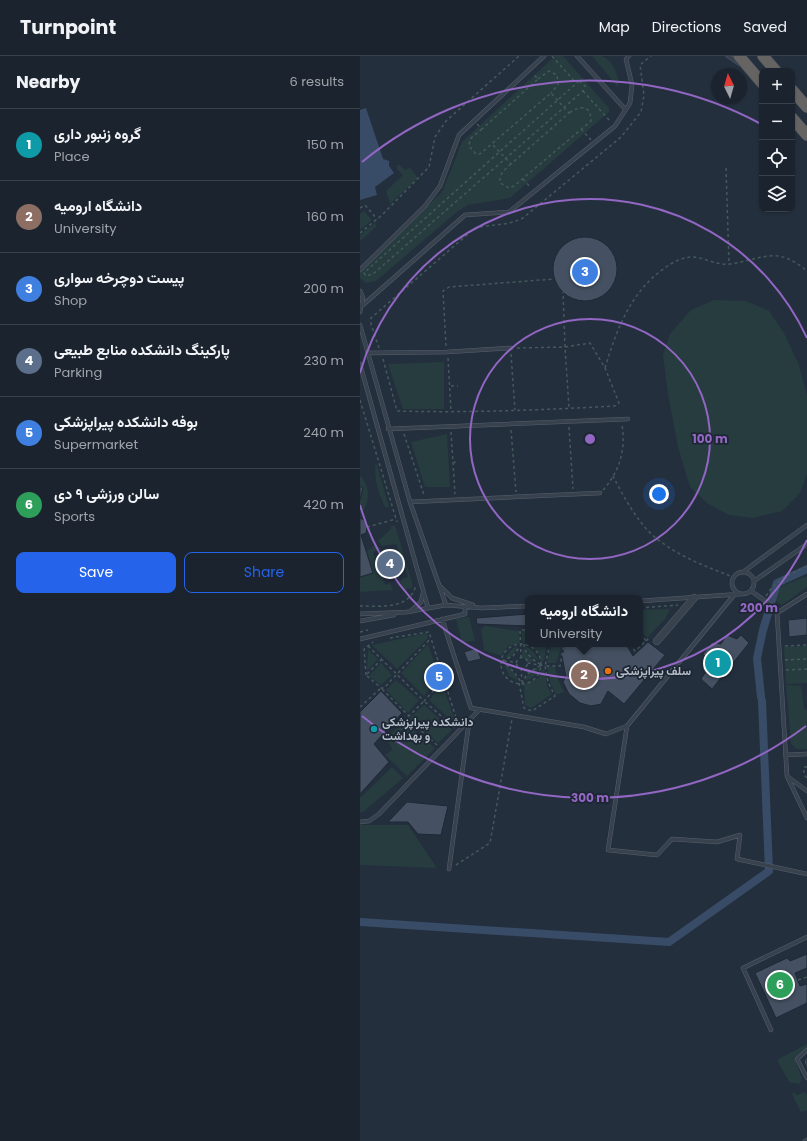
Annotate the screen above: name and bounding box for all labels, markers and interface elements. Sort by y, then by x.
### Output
text: Turnpoint [20,14,116,41]
text: Map [599,17,630,37]
text: Directions [652,17,721,37]
text: Saved [743,17,787,37]
north arrow [711,68,747,104]
map controls [759,68,795,212]
button: + [759,68,795,104]
text: Nearby [16,70,80,94]
text: 6 results [290,72,344,91]
button: − [759,104,795,140]
text: گروه زنبور داری [54,123,141,144]
text: 1 [27,135,31,154]
text: 150 m [307,135,344,154]
button: locate [759,140,795,176]
text: Place [54,147,89,166]
button: layers [759,176,795,212]
text: دانشگاه ارومیه [54,195,142,216]
text: 2 [25,207,33,226]
text: 160 m [307,207,344,226]
text: University [54,219,117,238]
pin: 3 [572,257,598,287]
text: پیست دوچرخه سواری [54,267,184,288]
text: 3 [25,279,33,298]
text: 200 m [303,279,344,298]
text: Shop [54,291,87,310]
text: پارکینگ دانشکده منابع طبیعی [54,339,230,360]
text: 4 [25,351,33,370]
text: 230 m [304,351,344,370]
text: Parking [54,363,102,382]
text: بوفه دانشکده پیراپزشکی [54,411,198,432]
text: 5 [25,423,33,442]
text: 240 m [303,423,344,442]
text: 100 m [692,430,728,447]
centre of rings [583,432,597,446]
text: Supermarket [54,435,138,454]
text: سالن ورزشی ۹ دی [54,483,159,504]
your location [649,484,669,504]
text: 6 [25,495,33,514]
text: 420 m [303,495,344,514]
text: Sports [54,507,95,526]
pin: 4 [377,549,403,579]
button: Save [16,552,176,593]
button: Share [184,552,344,593]
popup [525,595,643,647]
text: 200 m [740,599,778,616]
text: دانشگاه ارومیه [540,600,628,621]
text: University [540,624,602,643]
pin: 1 [705,648,731,678]
pin: 2 [571,660,597,690]
pin: 5 [426,662,452,692]
place label: سلف پیراپزشکی [616,662,691,679]
marker: سلف پیراپزشکی [603,666,613,676]
place label: دانشکده پیراپزشکی و بهداشت [382,713,474,744]
marker: دانشکده پیراپزشکی و بهداشت [369,724,379,734]
text: 300 m [571,789,609,806]
pin: 6 [767,970,793,1000]

